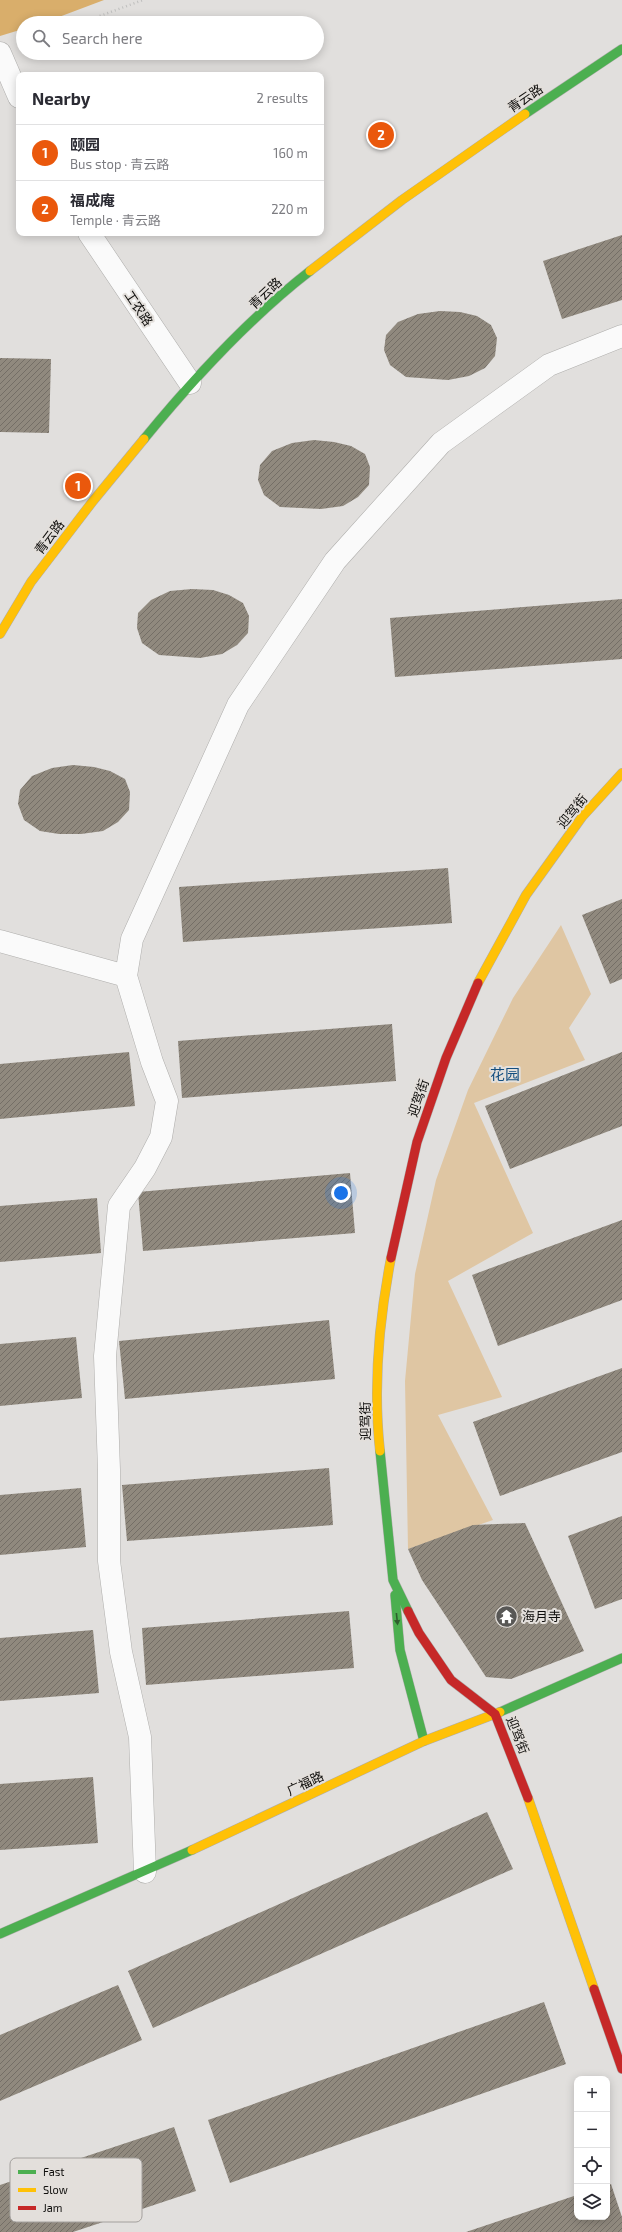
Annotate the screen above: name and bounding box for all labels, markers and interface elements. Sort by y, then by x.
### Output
search box [16,16,324,60]
icon: search [30,27,52,49]
text: Search here [62,29,143,47]
street label: 青云路 [504,80,546,116]
text: Nearby [32,88,90,108]
text: 2 results [256,90,308,106]
pin: 2 [368,120,394,150]
text: 颐园 [70,135,100,153]
text: 1 [42,145,48,161]
text: 160 m [273,145,308,161]
text: Bus stop · 青云路 [70,156,169,172]
text: 福成庵 [70,191,115,209]
text: 2 [41,201,49,217]
text: 220 m [271,201,308,217]
text: Temple · 青云路 [70,212,161,228]
street label: 青云路 [245,274,285,312]
street label: 工农路 [121,287,157,329]
pin: 1 [65,471,91,501]
street label: 青云路 [31,517,67,557]
street label: 迎驾街 [554,791,590,831]
district label: 花园 [490,1065,520,1083]
street label: 迎驾街 [404,1077,432,1119]
your location [331,1183,351,1203]
street label: 迎驾街 [357,1401,373,1441]
temple icon: 海月寺 [494,1603,520,1629]
place label: 海月寺 [522,1608,561,1624]
one-way arrow [394,1613,401,1625]
street label: 迎驾街 [503,1714,533,1756]
street label: 广福路 [284,1768,326,1798]
map controls [574,2076,610,2220]
button: + [574,2076,610,2112]
button: − [574,2112,610,2148]
button: locate [574,2148,610,2184]
legend [10,2158,142,2222]
text: Fast [43,2165,65,2178]
text: Slow [43,2183,68,2196]
button: layers [574,2184,610,2220]
text: Jam [43,2201,62,2214]

